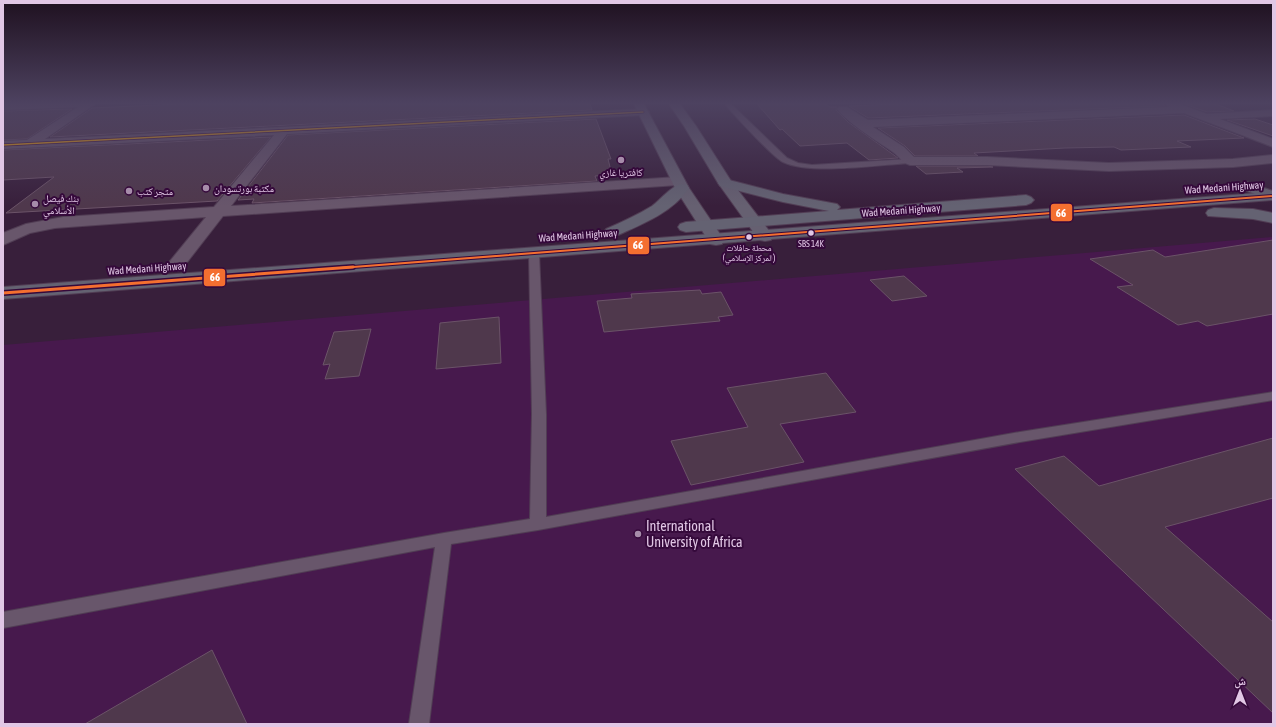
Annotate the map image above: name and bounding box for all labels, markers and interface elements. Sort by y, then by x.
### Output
marker: كافتريا غازي [616,155,626,165]
place label: كافتريا غازي [599,167,643,181]
street label: Wad Medani Highway [1184,179,1264,196]
marker: مكتبة بورتسودان [201,183,211,193]
place label: مكتبة بورتسودان [214,183,274,195]
marker: متجر كتب [124,186,134,196]
place label: متجر كتب [137,186,174,197]
place label: بنك فيصل الأسلامي [43,193,79,219]
marker: بنك فيصل الأسلامي [30,199,40,209]
street label: Wad Medani Highway [861,202,941,219]
line badge: 66 [1050,203,1073,222]
text: 66 [1056,207,1066,219]
street label: Wad Medani Highway [538,227,618,244]
marker: SBS 14K [806,228,816,238]
marker: محطة حافلات (المركز الإسلامي) [744,232,754,242]
line badge: 66 [627,236,650,255]
text: 66 [633,239,643,251]
place label: SBS 14K [798,239,825,249]
place label: محطة حافلات (المركز الإسلامي) [723,243,775,265]
street label: Wad Medani Highway [107,260,187,277]
line badge: 66 [203,268,226,287]
text: 66 [210,271,220,283]
place label: International University of Africa [646,518,742,550]
marker: International University of Africa [633,529,643,539]
north arrow [1220,671,1260,711]
text: ش [1234,675,1246,689]

